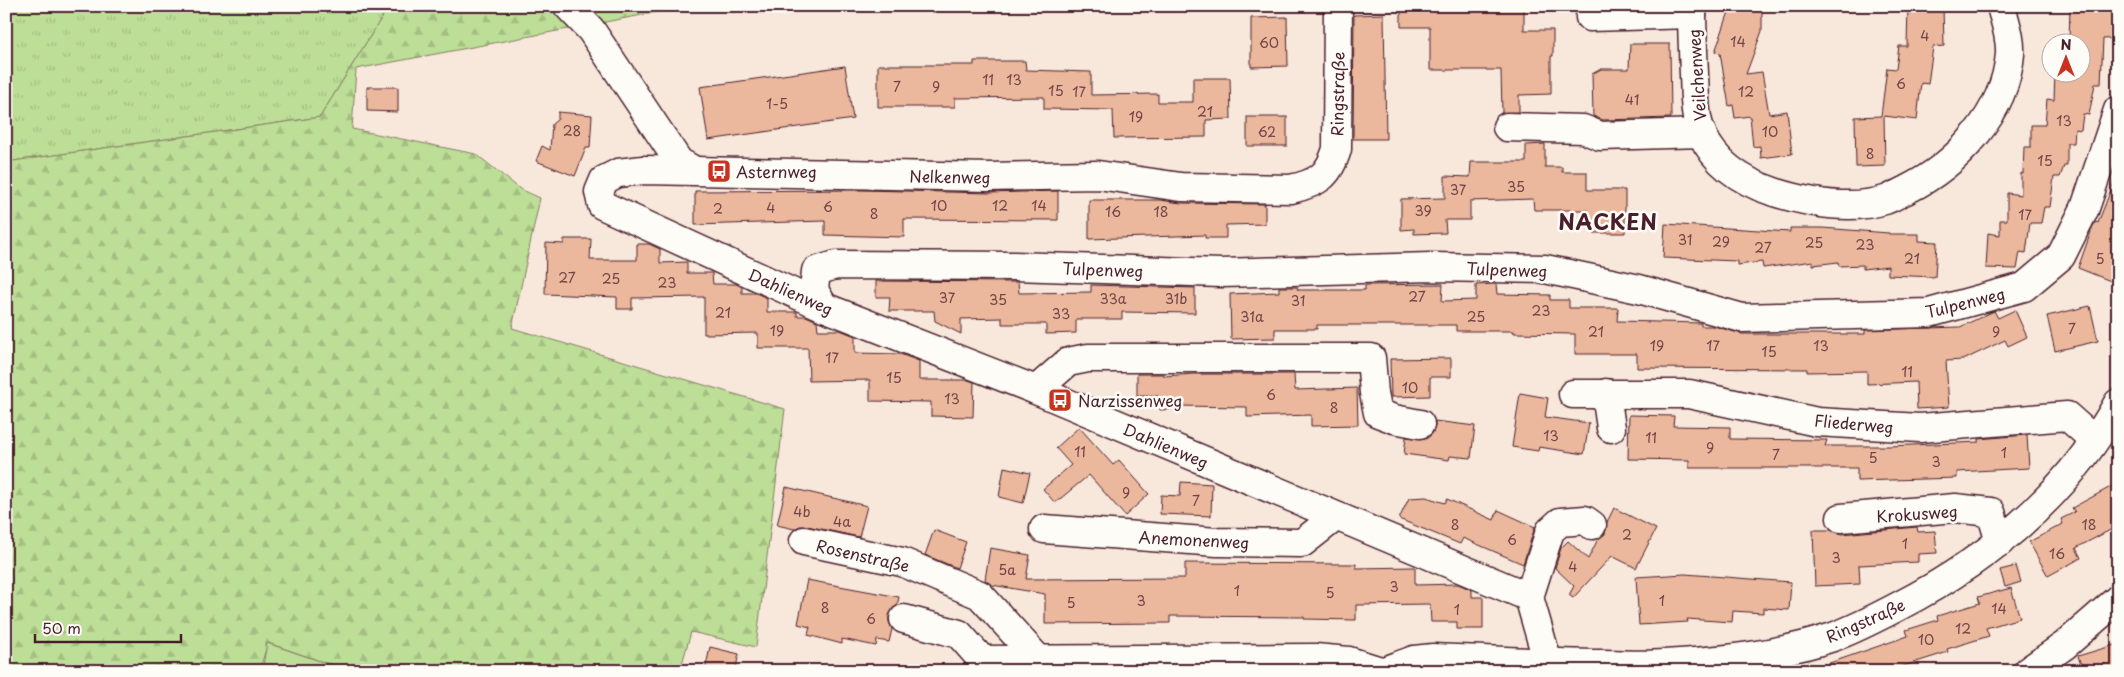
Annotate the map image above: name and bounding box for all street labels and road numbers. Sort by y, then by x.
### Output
street label: Veilchenweg [1681,28,1711,122]
street label: Ringstraße [1324,51,1350,137]
street label: Nelkenweg [909,163,991,189]
street label: Tulpenweg [1062,256,1144,282]
street label: Tulpenweg [1466,256,1548,282]
street label: Dahlienweg [745,262,837,320]
street label: Tulpenweg [1923,281,2007,323]
street label: Fliederweg [1813,408,1895,438]
street label: Dahlienweg [1120,416,1212,474]
street label: Krokusweg [1875,498,1959,528]
street label: Anemonenweg [1138,524,1250,554]
street label: Rosenstraße [814,533,912,577]
street label: Ringstraße [1821,592,1909,648]

